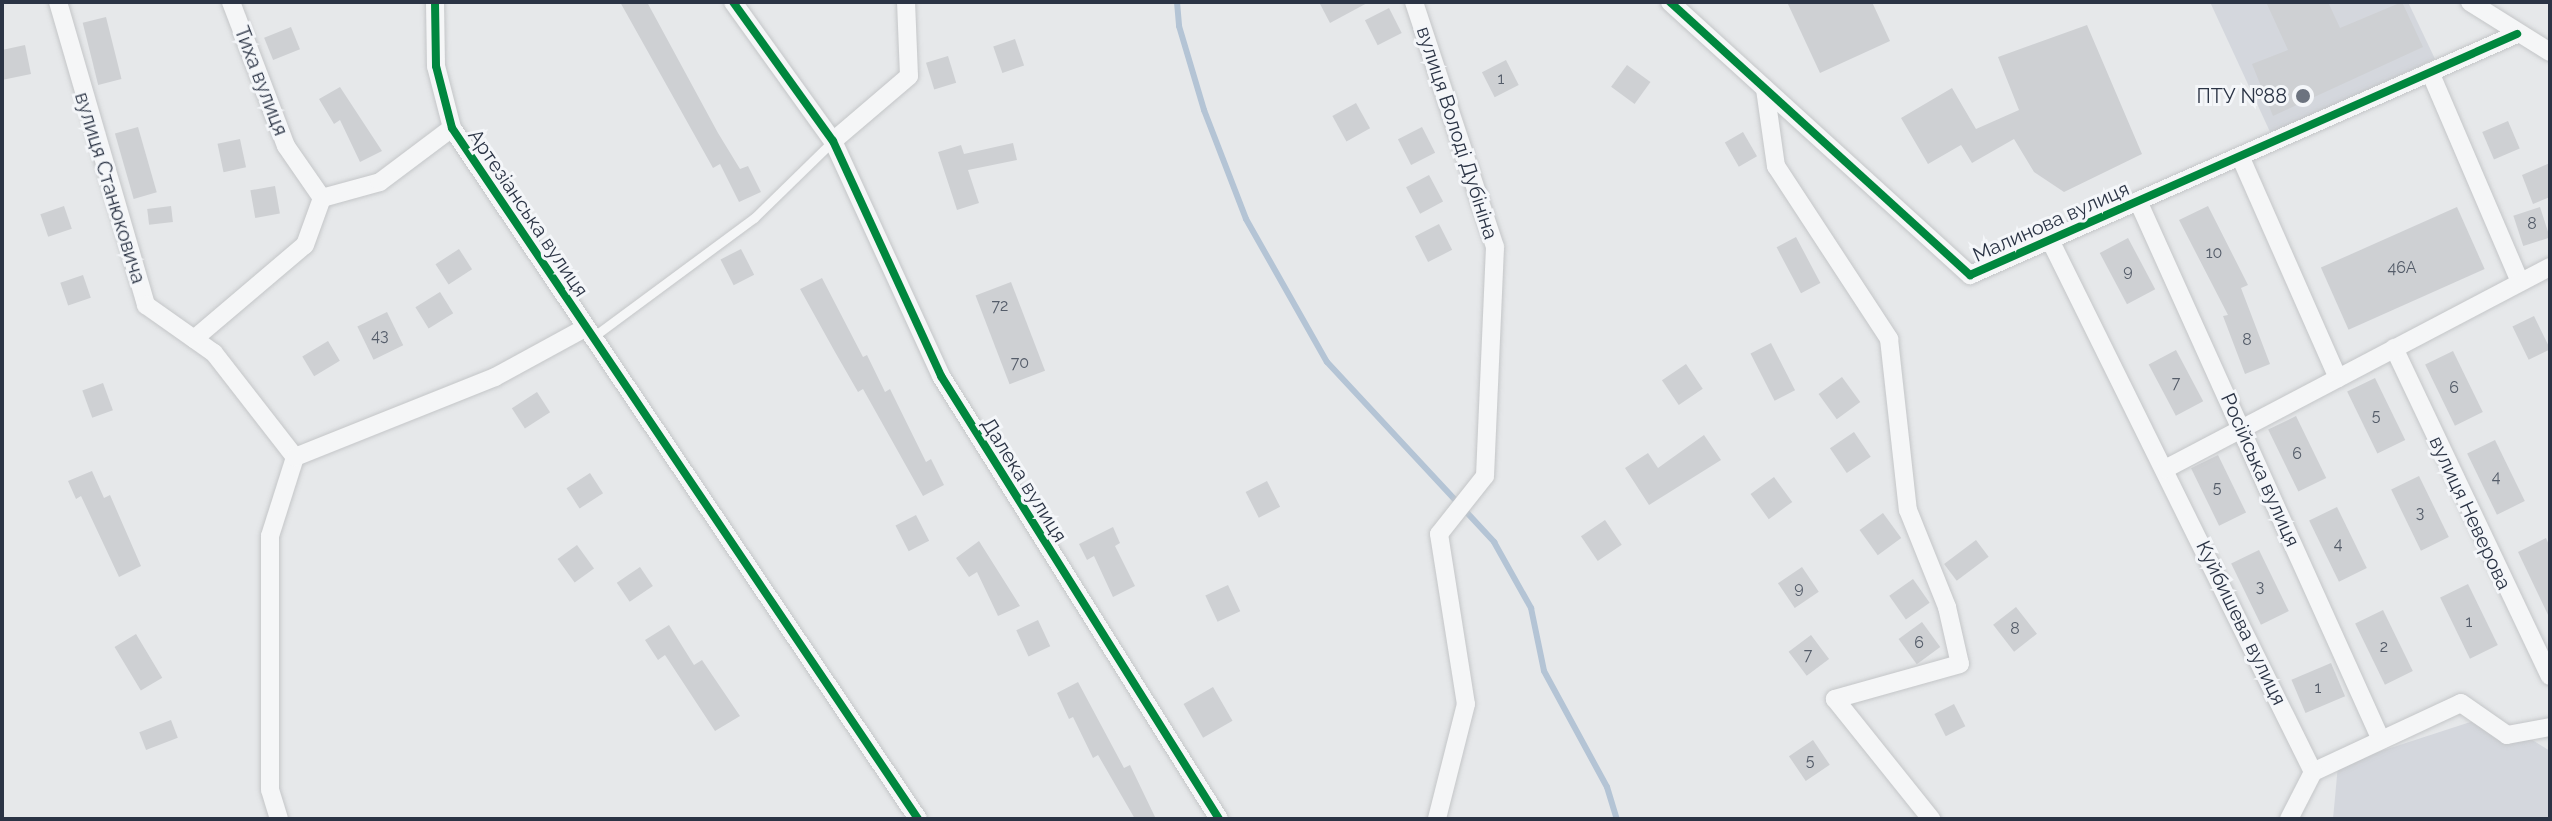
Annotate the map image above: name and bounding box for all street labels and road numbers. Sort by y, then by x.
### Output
street label: Тиха вулиця [229,23,293,139]
street label: вулиця Володі Дубініна [1411,24,1503,242]
street label: вулиця Станюковича [69,89,151,287]
street label: Артезіанська вулиця [463,125,593,301]
street label: Малинова вулиця [1969,177,2133,267]
street label: Російська вулиця [2215,390,2305,550]
street label: Далека вулиця [976,413,1072,547]
street label: вулиця Неверова [2424,433,2516,593]
street label: Куйбишева вулиця [2191,537,2291,709]

